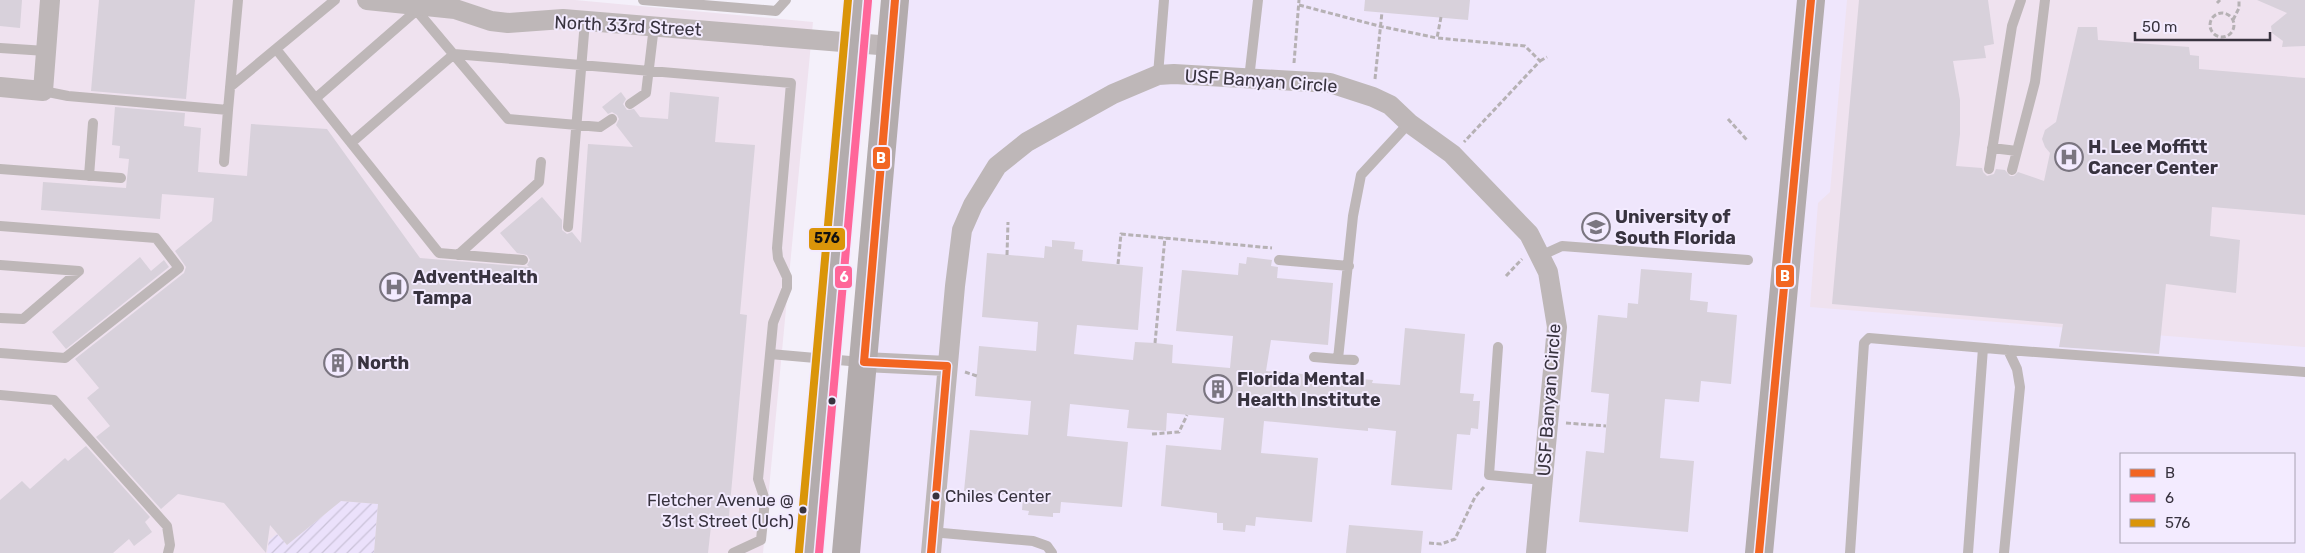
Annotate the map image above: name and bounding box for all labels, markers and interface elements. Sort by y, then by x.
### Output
scale bar [2135,10,2270,42]
street label: North 33rd Street [554,11,702,41]
text: 50 m [2142,18,2177,36]
street label: USF Banyan Circle [1184,65,1338,97]
place label: H. Lee Moffitt Cancer Center [2088,136,2218,179]
hospital icon: H. Lee Moffitt Cancer Center [2054,142,2084,172]
line badge: B [872,146,891,170]
text: B [876,150,886,167]
place label: University of South Florida [1615,206,1736,249]
school or university icon: University of South Florida [1581,212,1611,242]
line badge: 576 [808,227,846,251]
text: 576 [814,230,840,247]
line badge: B [1775,264,1795,288]
line badge: 6 [834,265,853,289]
place label: AdventHealth Tampa [413,266,538,309]
text: B [1780,268,1790,285]
text: 6 [839,269,849,286]
hospital icon: AdventHealth Tampa [379,272,409,302]
street label: USF Banyan Circle [1533,323,1565,477]
building icon: North [323,348,353,378]
place label: North [357,352,409,374]
place label: Florida Mental Health Institute [1237,368,1381,411]
building icon: Florida Mental Health Institute [1203,374,1233,404]
unlabelled marker [827,396,837,406]
legend [2120,453,2295,543]
text: B [2165,464,2175,482]
place label: Chiles Center [945,486,1051,506]
text: 6 [2165,489,2174,507]
place label: Fletcher Avenue @ 31st Street (Uch) [647,490,794,531]
marker: Chiles Center [931,491,941,501]
marker: Fletcher Avenue @ 31st Street (Uch) [798,505,808,515]
text: 576 [2165,514,2190,532]

